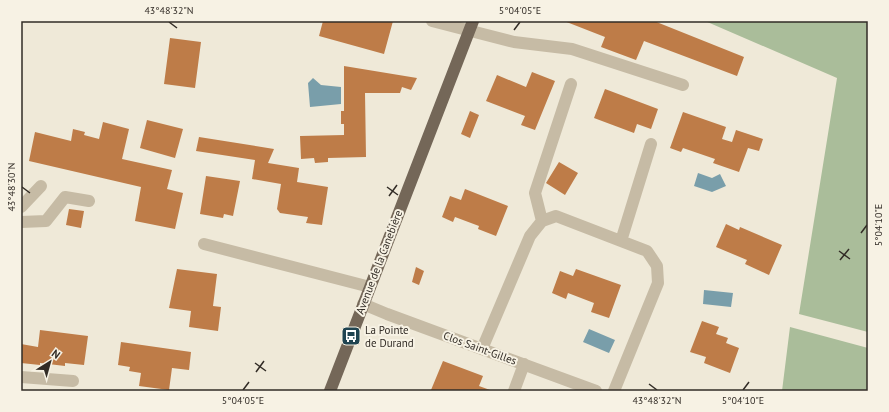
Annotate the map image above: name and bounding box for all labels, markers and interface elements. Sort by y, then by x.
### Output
text: 43°48'32"N [144,4,194,17]
text: 5°04'05"E [499,4,541,17]
text: 43°48'30"N [5,162,18,212]
text: 5°04'10"E [872,204,885,246]
street label: Avenue de la Canebière [353,208,405,316]
place label: La Pointe de Durand [365,323,414,350]
bus stop icon: La Pointe de Durand [340,325,362,347]
street label: Clos Saint-Gilles [441,328,519,368]
north arrow [30,342,70,382]
text: N [49,346,63,362]
text: 5°04'05"E [222,394,264,407]
text: 43°48'32"N [632,394,682,407]
text: 5°04'10"E [722,394,764,407]

